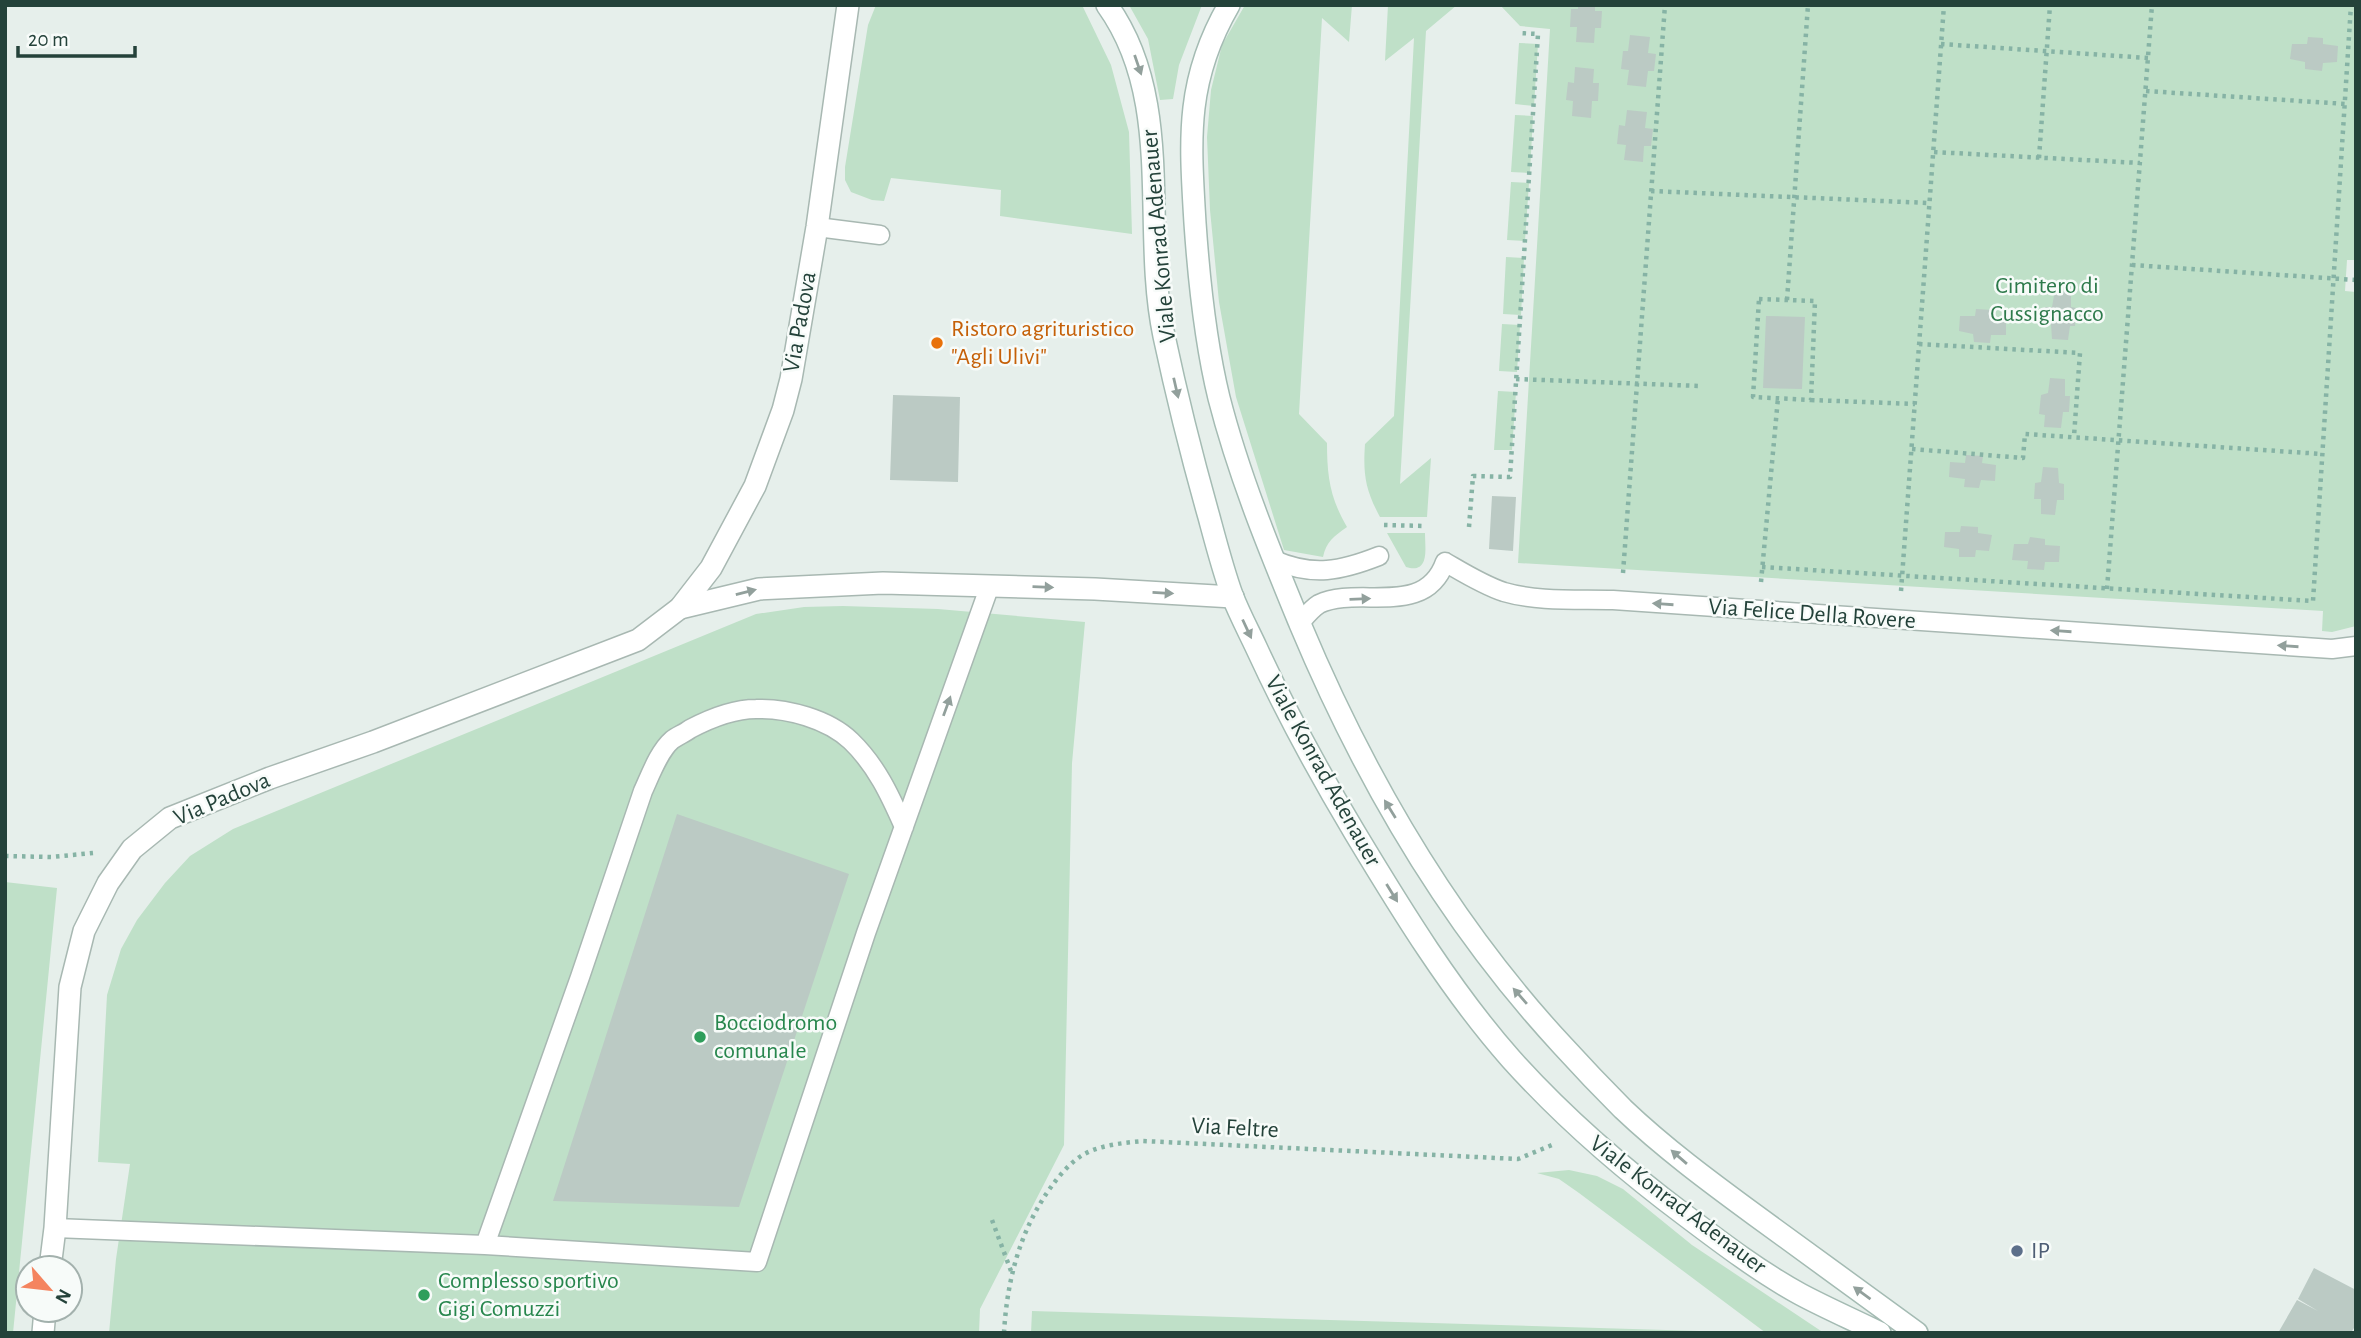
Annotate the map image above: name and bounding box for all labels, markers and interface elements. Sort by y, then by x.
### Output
scale bar [18,14,135,58]
text: 20 m [28,29,69,50]
one-way arrow [1133,55,1144,76]
street label: Viale Konrad Adenauer [1138,128,1180,344]
street label: Via Padova [779,270,821,374]
park label: Cimitero di Cussignacco [1990,274,2104,326]
place label: Ristoro agrituristico "Agli Ulivi" [951,317,1134,369]
marker: Ristoro agrituristico "Agli Ulivi" [929,335,945,351]
one-way arrow [1171,377,1182,399]
one-way arrow [1032,581,1054,593]
one-way arrow [735,586,757,597]
one-way arrow [1153,587,1175,598]
one-way arrow [1349,593,1371,604]
street label: Via Felice Della Rovere [1707,595,1917,633]
one-way arrow [1651,598,1673,609]
one-way arrow [1241,619,1253,639]
one-way arrow [2049,625,2071,636]
one-way arrow [2276,640,2298,651]
street label: Viale Konrad Adenauer [1261,672,1386,871]
one-way arrow [942,695,953,716]
street label: Via Padova [170,768,274,830]
one-way arrow [1383,800,1396,819]
one-way arrow [1385,883,1398,902]
one-way arrow [1513,987,1528,1004]
place label: Bocciodromo comunale [714,1011,837,1063]
marker: Bocciodromo comunale [692,1029,708,1045]
street label: Via Feltre [1191,1114,1279,1142]
street label: Viale Konrad Adenauer [1585,1131,1771,1279]
one-way arrow [1671,1150,1688,1165]
place label: IP [2031,1239,2050,1263]
marker: IP [2009,1243,2025,1259]
north arrow [14,1254,84,1324]
place label: Complesso sportivo Gigi Comuzzi [438,1269,619,1321]
text: N [51,1286,74,1307]
one-way arrow [1853,1286,1871,1300]
marker: Complesso sportivo Gigi Comuzzi [416,1287,432,1303]

